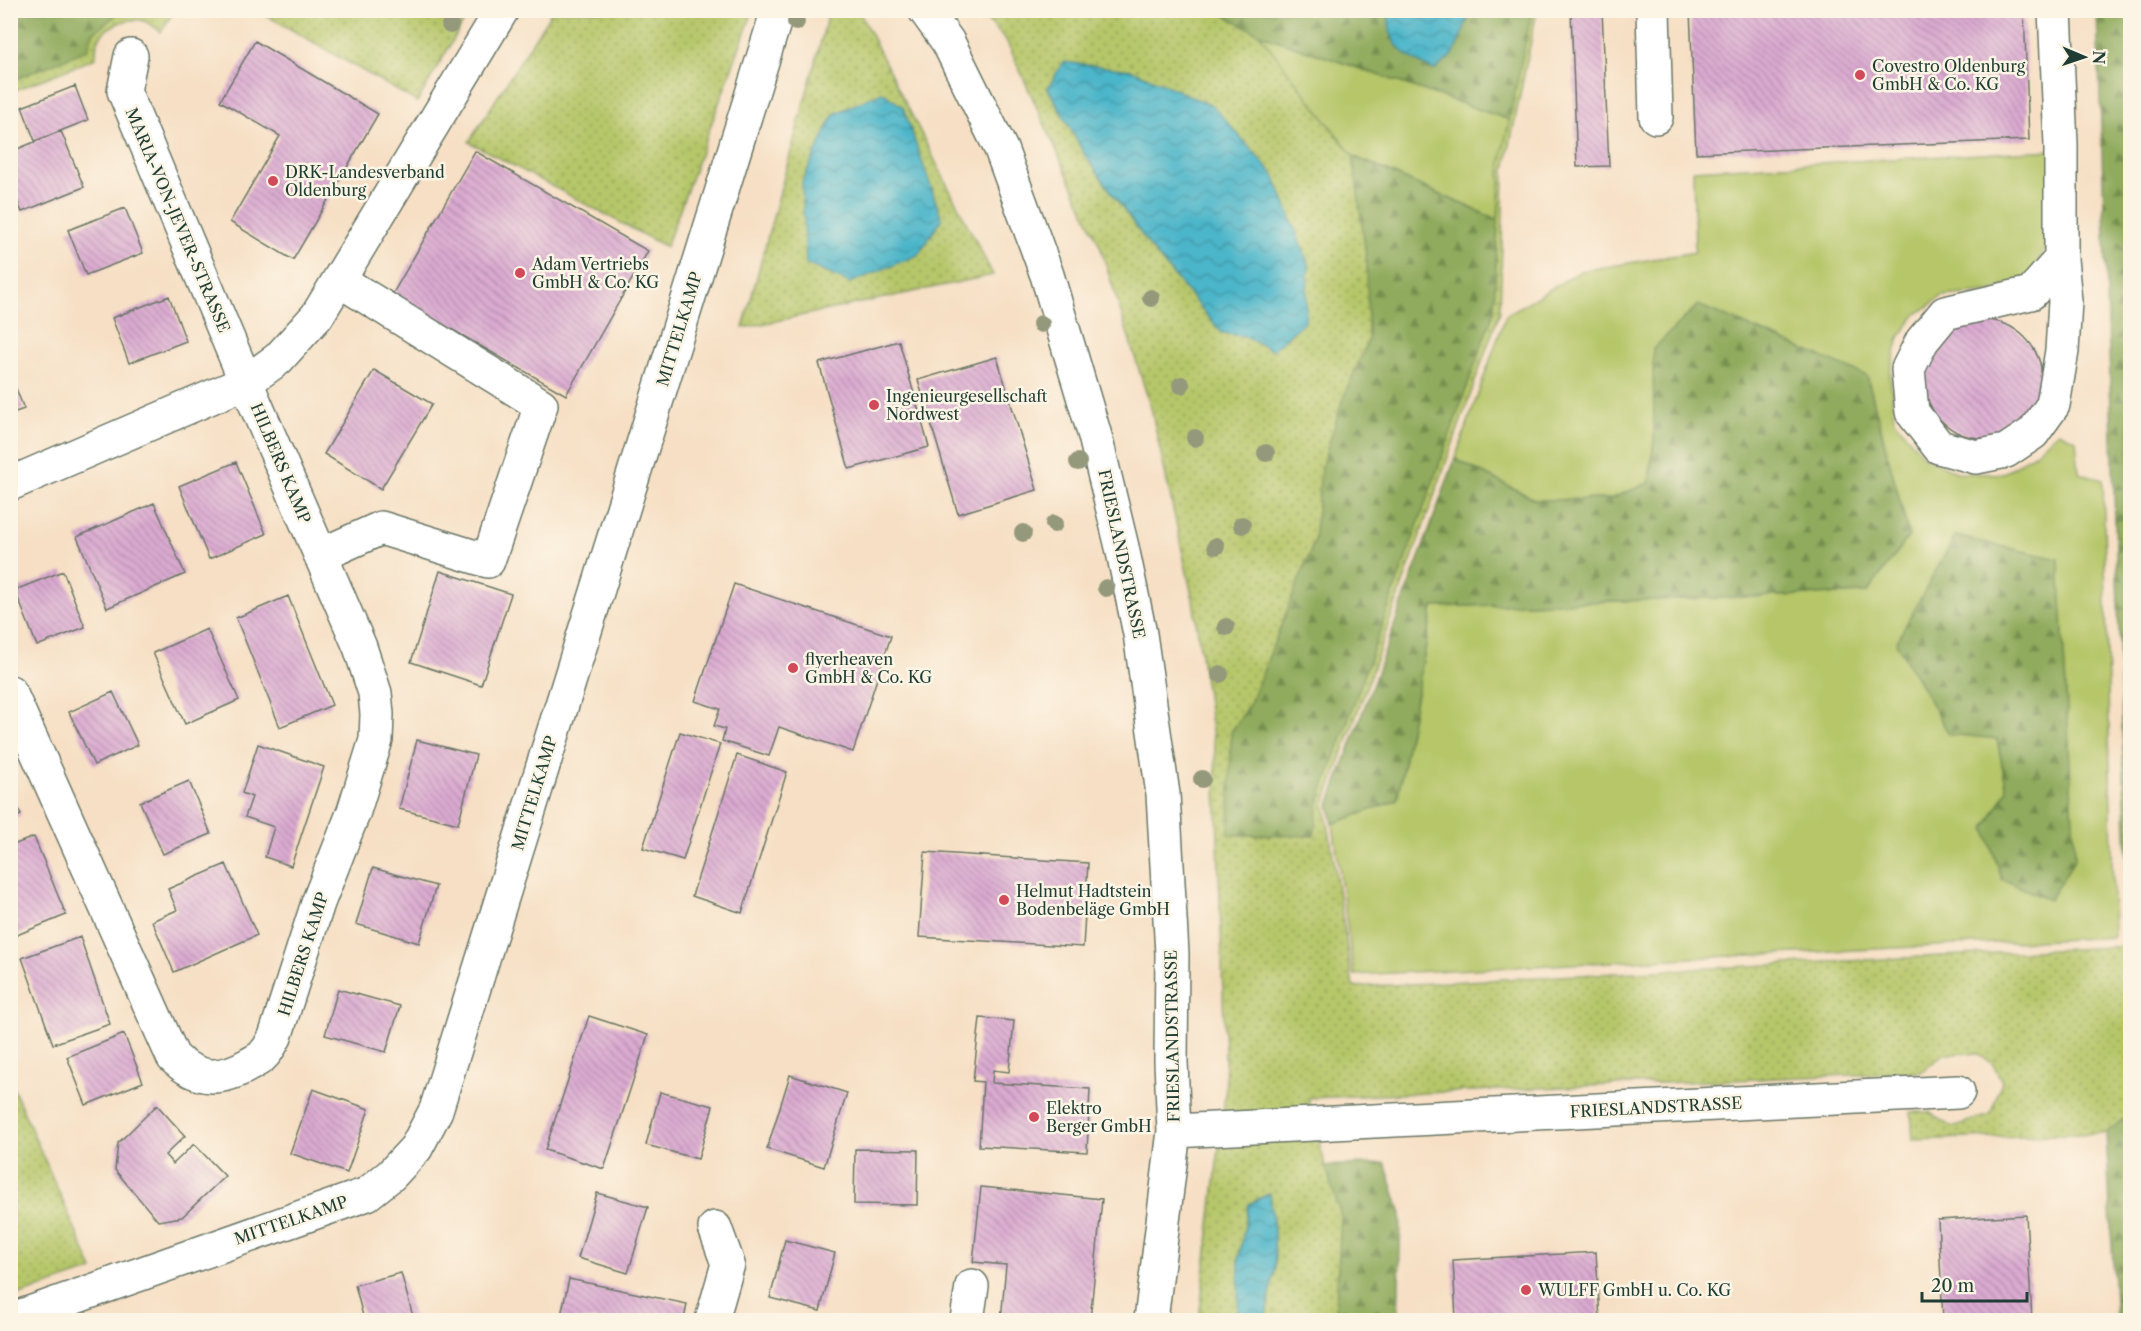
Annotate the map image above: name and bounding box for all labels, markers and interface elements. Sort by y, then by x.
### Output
north arrow [2054,27,2114,87]
text: N [2089,50,2109,65]
place label: Covestro Oldenburg GmbH & Co. KG [1872,56,2026,94]
marker: Covestro Oldenburg GmbH & Co. KG [1853,68,1867,82]
street label: MARIA-VON-JEVER-STRASSE [121,105,235,335]
place label: DRK-Landesverband Oldenburg [285,162,445,200]
marker: DRK-Landesverband Oldenburg [266,174,280,188]
place label: Adam Vertriebs GmbH & Co. KG [531,254,659,292]
marker: Adam Vertriebs GmbH & Co. KG [513,266,527,280]
street label: MITTELKAMP [652,269,706,389]
place label: Ingenieurgesellschaft Nordwest [886,386,1047,424]
marker: Ingenieurgesellschaft Nordwest [867,398,881,412]
street label: HILBERS KAMP [247,400,316,527]
street label: FRIESLANDSTRASSE [1094,468,1150,640]
place label: flyerheaven GmbH & Co. KG [805,649,932,687]
marker: flyerheaven GmbH & Co. KG [786,661,800,675]
street label: MITTELKAMP [507,733,561,853]
place label: Helmut Hadtstein Bodenbeläge GmbH [1016,881,1170,919]
street label: HILBERS KAMP [274,889,333,1018]
marker: Helmut Hadtstein Bodenbeläge GmbH [997,893,1011,907]
street label: FRIESLANDSTRASSE [1160,950,1184,1122]
street label: FRIESLANDSTRASSE [1569,1092,1743,1122]
place label: Elektro Berger GmbH [1046,1098,1152,1136]
marker: Elektro Berger GmbH [1027,1110,1041,1124]
street label: MITTELKAMP [232,1191,351,1249]
scale bar [1922,1265,2027,1303]
text: 20 m [1931,1275,1975,1297]
place label: WULFF GmbH u. Co. KG [1537,1280,1731,1300]
marker: WULFF GmbH u. Co. KG [1519,1283,1533,1297]

